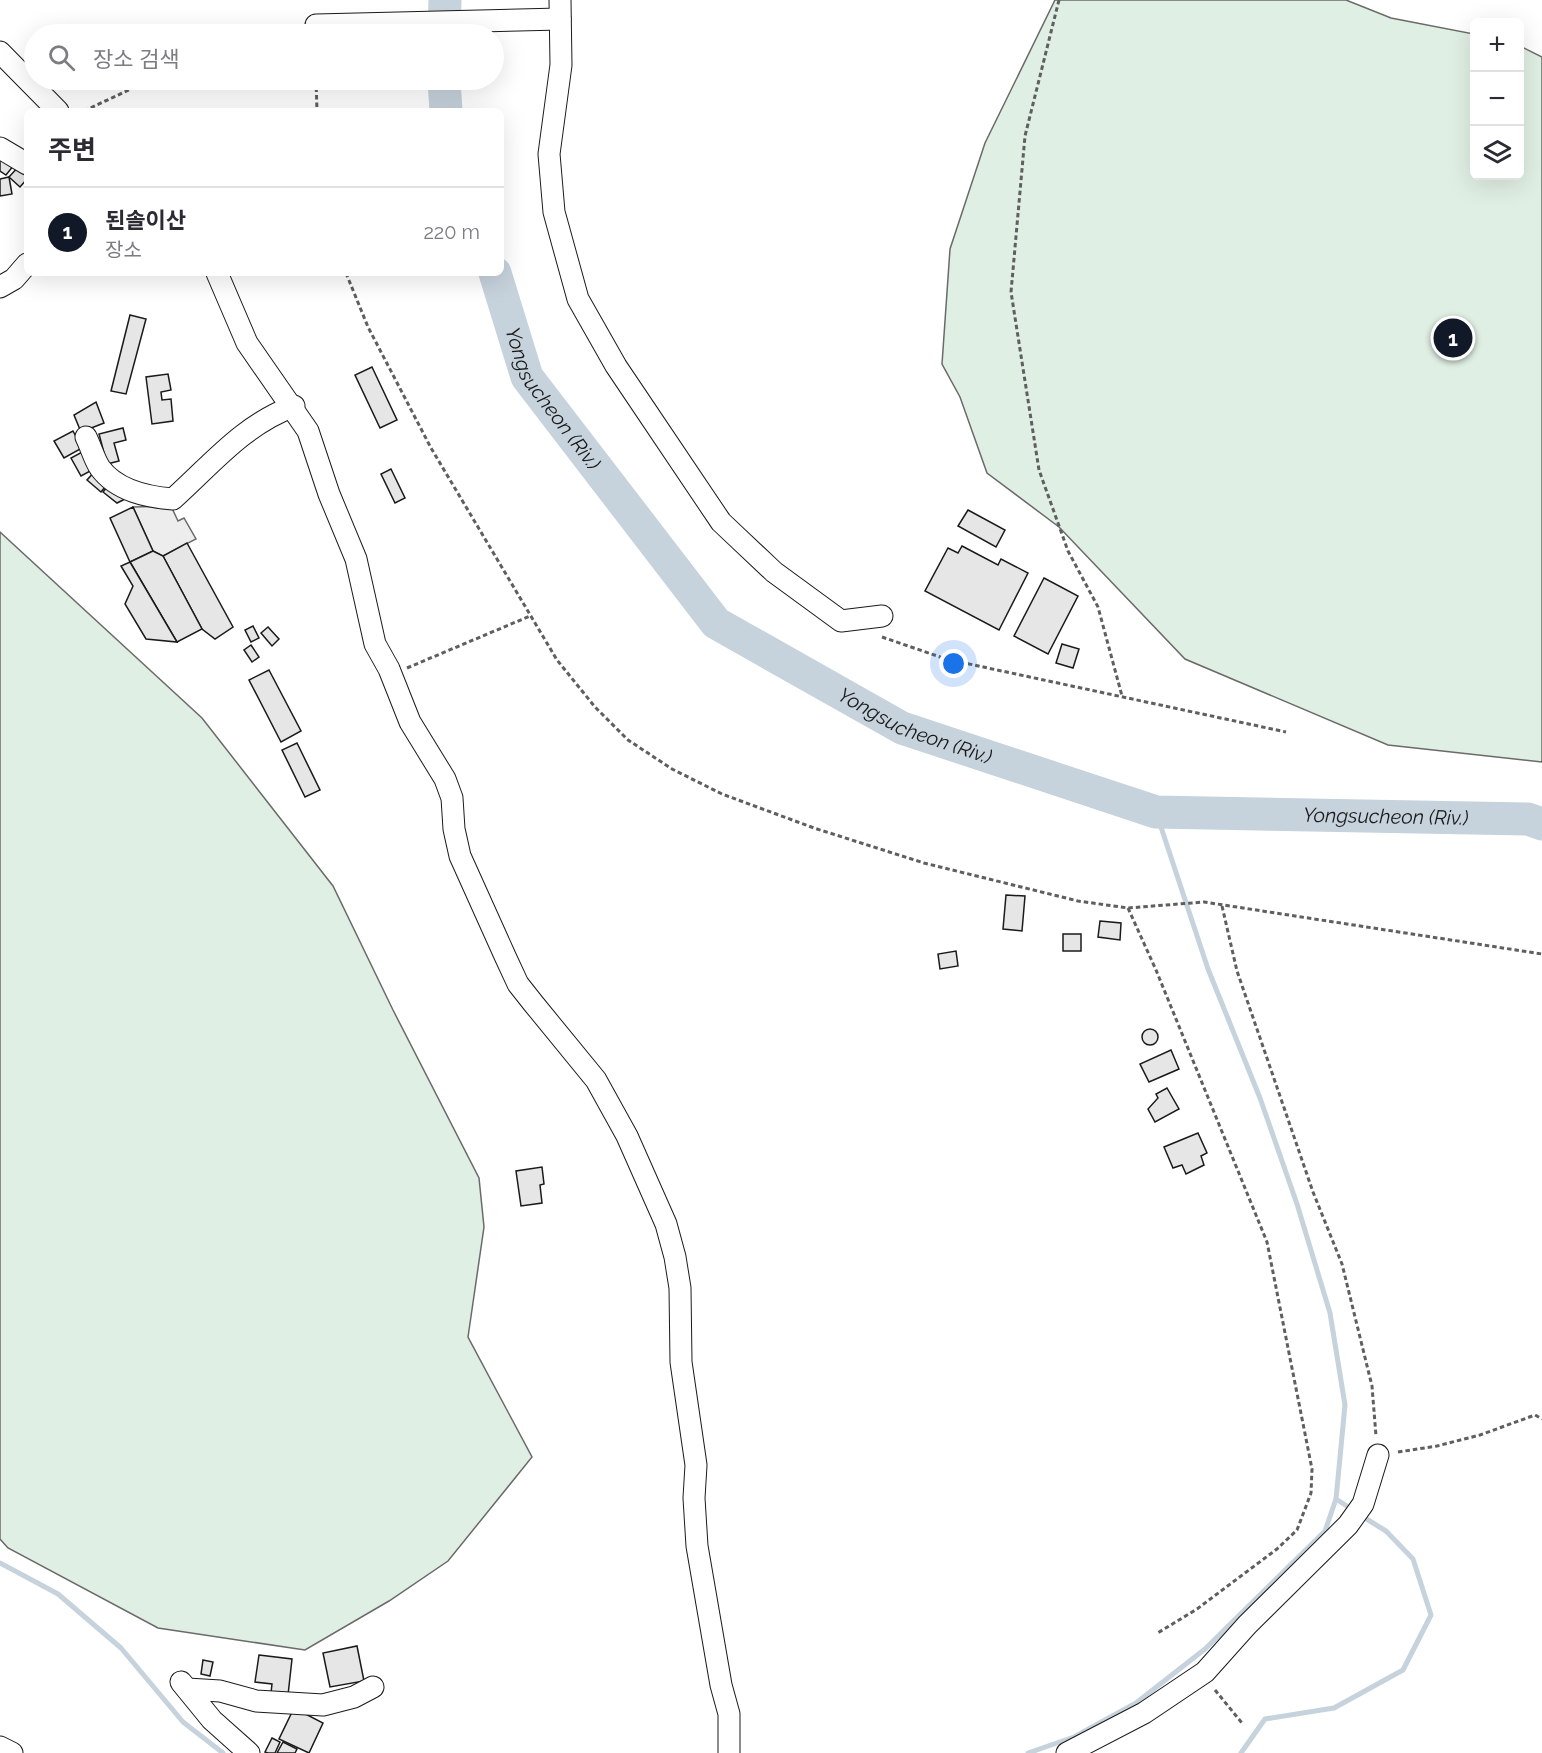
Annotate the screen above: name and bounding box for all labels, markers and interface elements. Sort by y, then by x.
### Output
map controls [1470,18,1524,180]
button: + [1470,18,1524,72]
search box [24,24,504,90]
icon: search [45,41,78,74]
text: 장소 검색 [93,46,180,72]
button: − [1470,72,1524,126]
button: layers [1470,126,1524,180]
text: 주변 [48,135,96,165]
text: 된솔이산 [105,207,186,233]
text: 1 [63,220,72,244]
text: 220 m [423,220,480,244]
text: 장소 [105,238,142,262]
pin: 1 [1434,316,1472,360]
water label: Yongsucheon (Riv.) [500,324,606,475]
your location [939,649,968,678]
water label: Yongsucheon (Riv.) [834,683,995,769]
water label: Yongsucheon (Riv.) [1303,803,1469,830]

